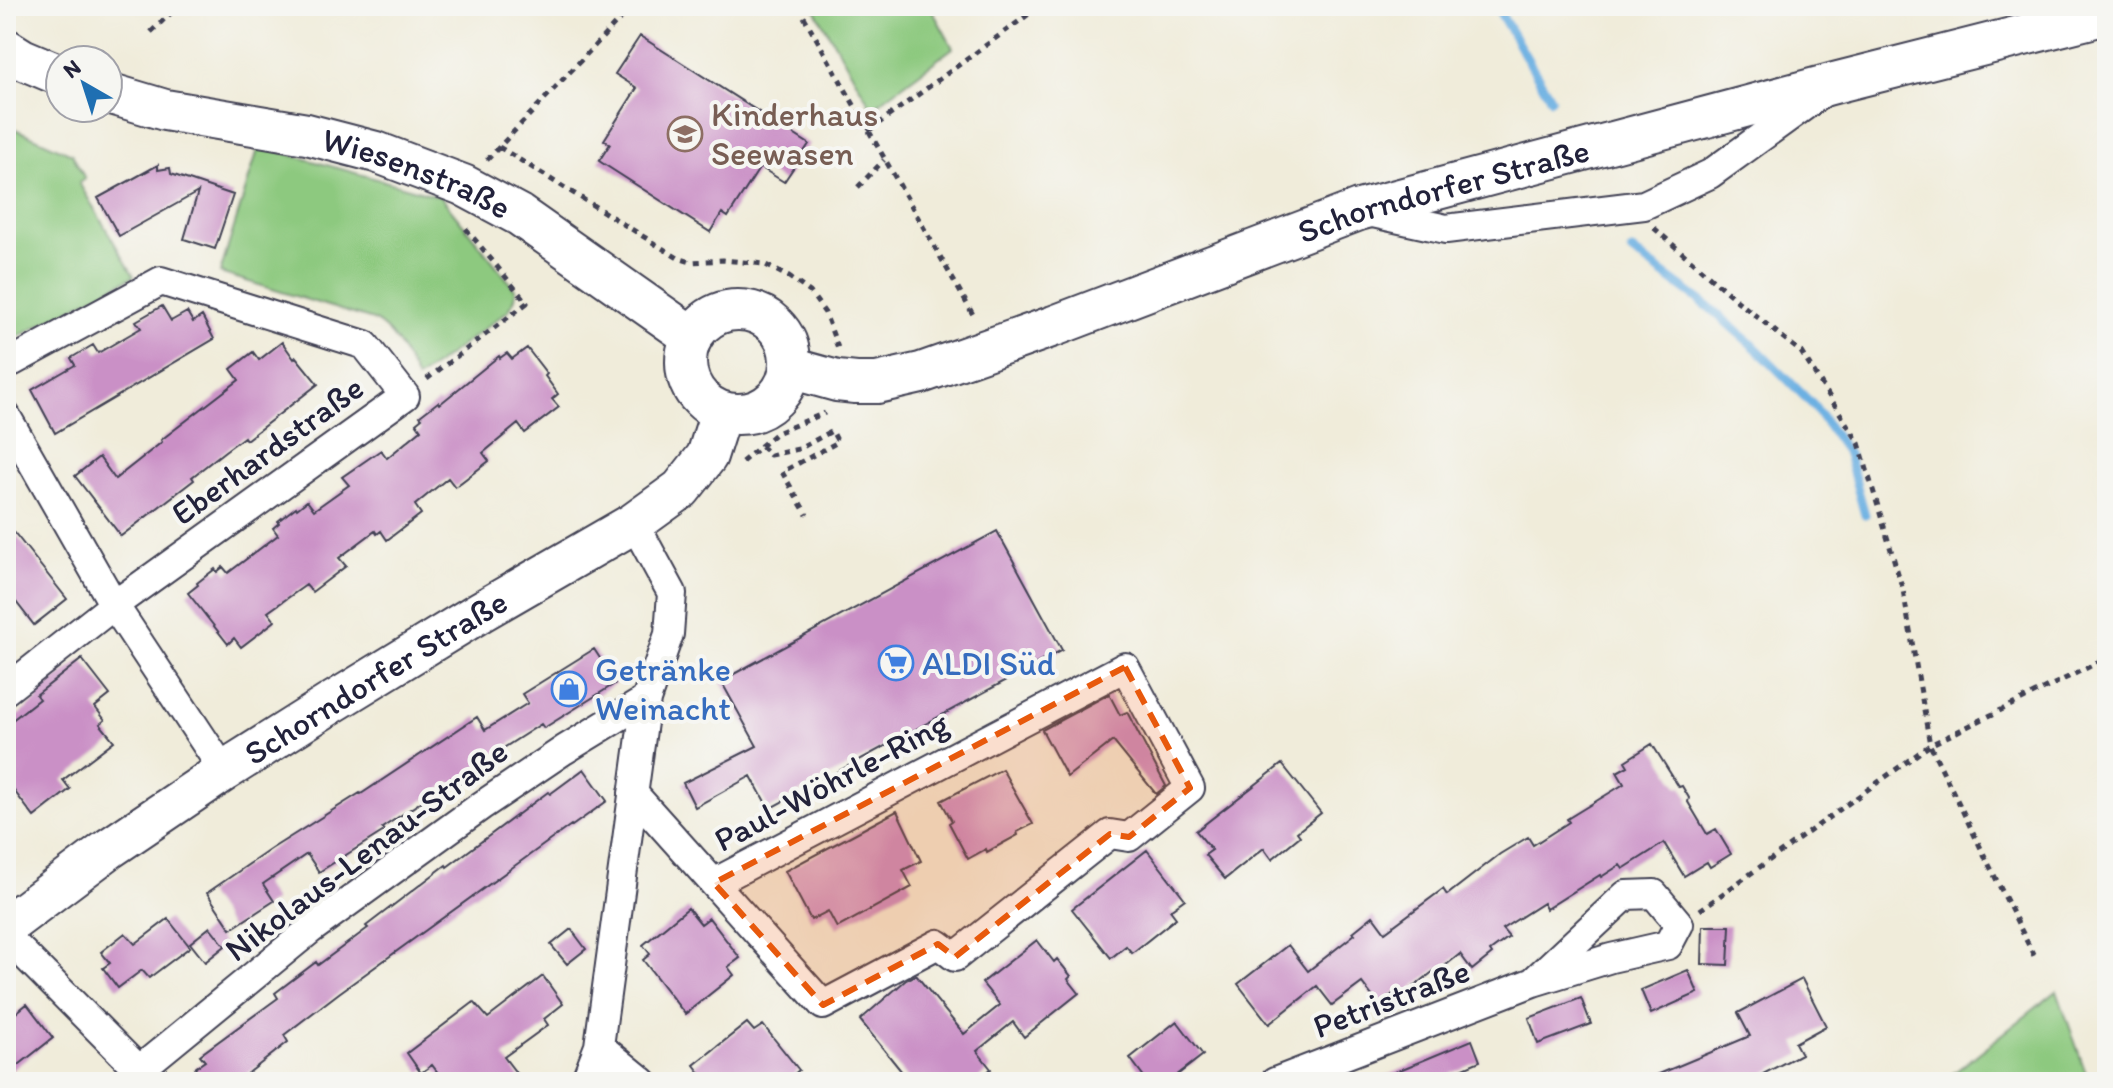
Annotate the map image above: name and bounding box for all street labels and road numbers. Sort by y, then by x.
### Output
street label: Wiesenstraße [318,119,518,228]
street label: Schorndorfer Straße [1292,129,1594,252]
street label: Eberhardstraße [163,367,371,534]
street label: Schorndorfer Straße [237,581,515,774]
street label: Paul-Wöhrle-Ring [707,702,956,860]
street label: Nikolaus-Lenau-Straße [217,731,516,970]
street label: Petristraße [1307,950,1475,1047]

